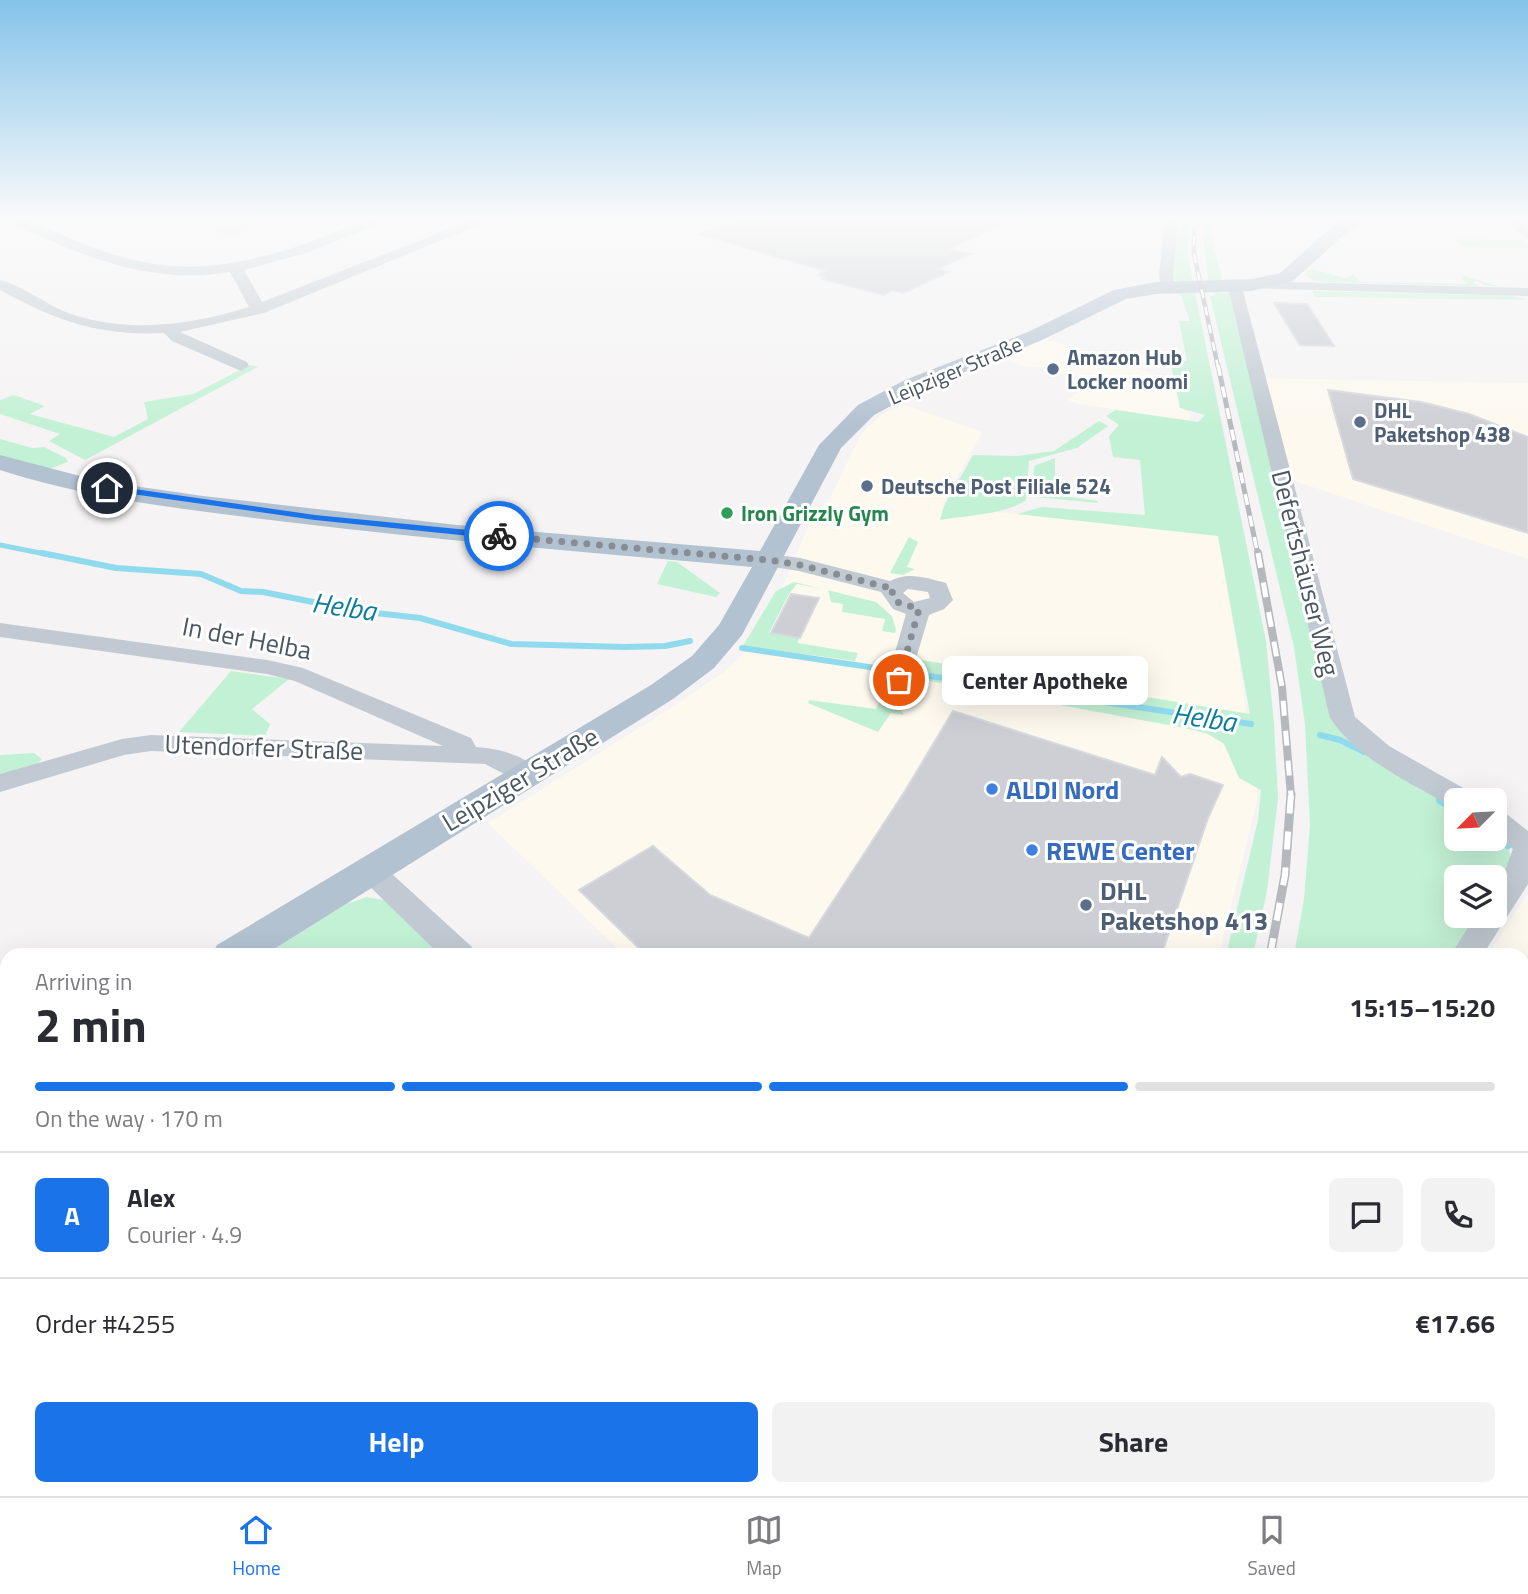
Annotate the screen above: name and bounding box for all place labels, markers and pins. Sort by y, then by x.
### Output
place label: Amazon Hub Locker noomi [1067,341,1188,397]
marker: Amazon Hub Locker noomi [1045,361,1061,377]
place label: DHL Paketshop 438 [1374,394,1510,450]
marker: DHL Paketshop 438 [1352,414,1368,430]
pin [77,458,137,518]
place label: Deutsche Post Filiale 524 [881,470,1111,502]
marker: Deutsche Post Filiale 524 [859,478,875,494]
place label: Iron Grizzly Gym [741,497,889,529]
marker: Iron Grizzly Gym [719,505,735,521]
pin [869,650,929,710]
callout: Center Apotheke [941,656,1148,704]
place label: ALDI Nord [1006,770,1119,809]
marker: ALDI Nord [984,781,1000,797]
place label: REWE Center [1046,831,1195,870]
marker: REWE Center [1024,842,1040,858]
place label: DHL Paketshop 413 [1100,871,1268,940]
marker: DHL Paketshop 413 [1078,897,1094,913]

